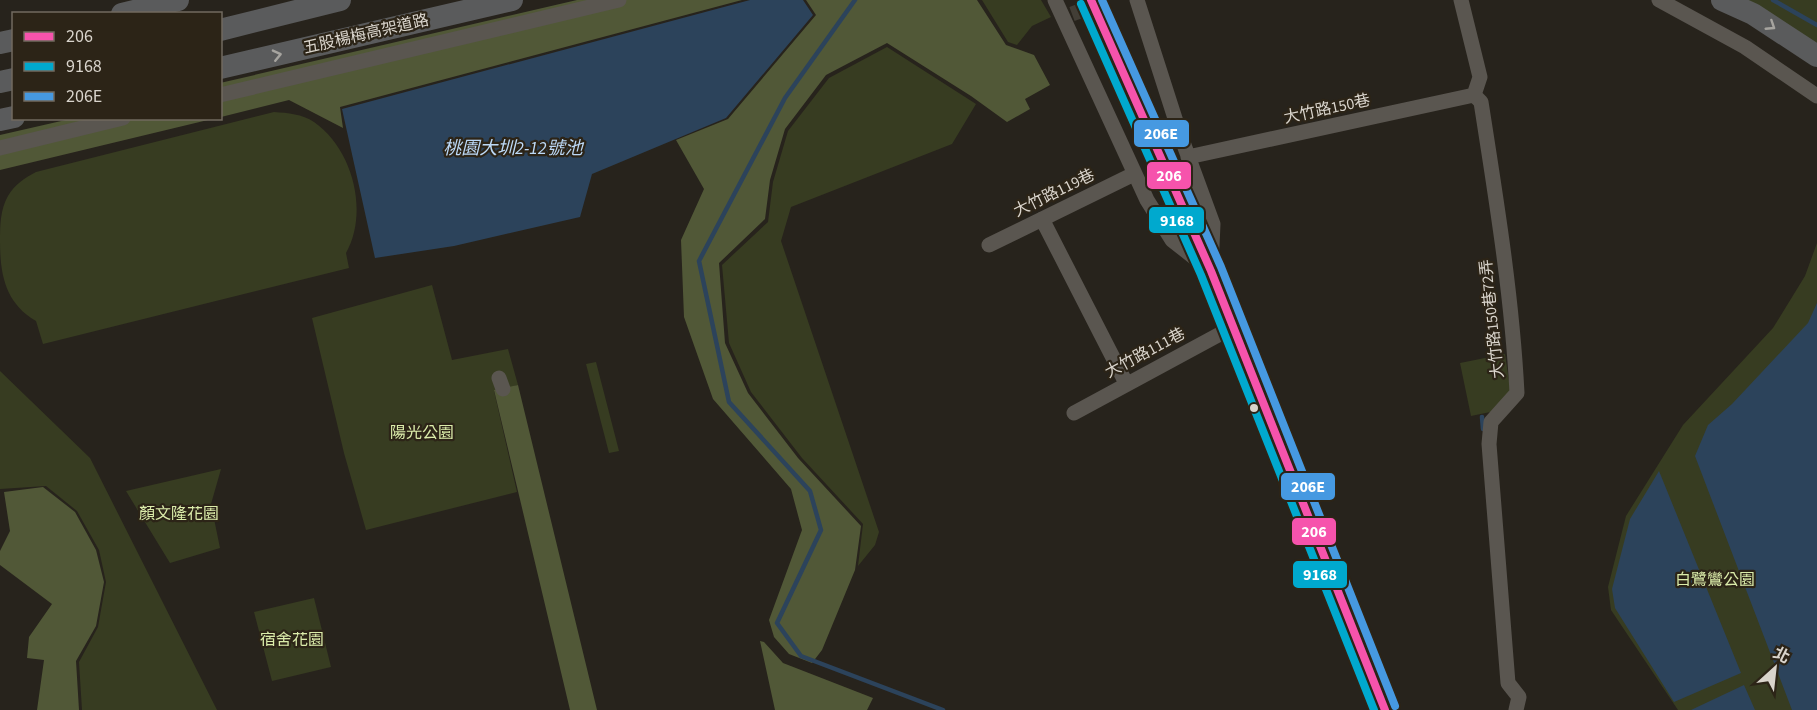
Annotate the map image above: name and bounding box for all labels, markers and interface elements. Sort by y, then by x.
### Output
street label: 五股楊梅高架道路 [301,9,431,59]
legend [12,12,222,120]
one-way arrow [1764,19,1775,30]
text: 206 [66,24,93,49]
one-way arrow [272,49,282,62]
text: 9168 [66,54,102,79]
text: 206E [66,84,102,109]
street label: 大竹路150巷 [1282,89,1372,129]
line badge: 206E [1133,119,1190,148]
text: 206E [1144,123,1178,145]
water label: 桃園大圳2-12號池 [443,136,585,161]
line badge: 206 [1146,161,1192,190]
street label: 大竹路119巷 [1010,164,1098,222]
text: 206 [1156,165,1182,187]
line badge: 9168 [1148,206,1205,234]
text: 9168 [1160,210,1194,232]
street label: 大竹路150巷72弄 [1475,258,1509,380]
street label: 大竹路111巷 [1101,323,1189,383]
unlabelled marker [1248,402,1260,414]
park label: 陽光公園 [390,422,454,444]
line badge: 206E [1280,472,1336,501]
text: 206E [1291,476,1325,498]
park label: 顏文隆花園 [139,503,219,525]
line badge: 206 [1291,517,1337,546]
text: 206 [1301,521,1327,543]
line badge: 9168 [1292,560,1348,589]
text: 9168 [1303,564,1337,586]
park label: 白鷺鸞公園 [1675,569,1755,591]
park label: 宿舍花園 [260,629,324,651]
north arrow [1745,638,1805,698]
text: 北 [1769,642,1793,669]

